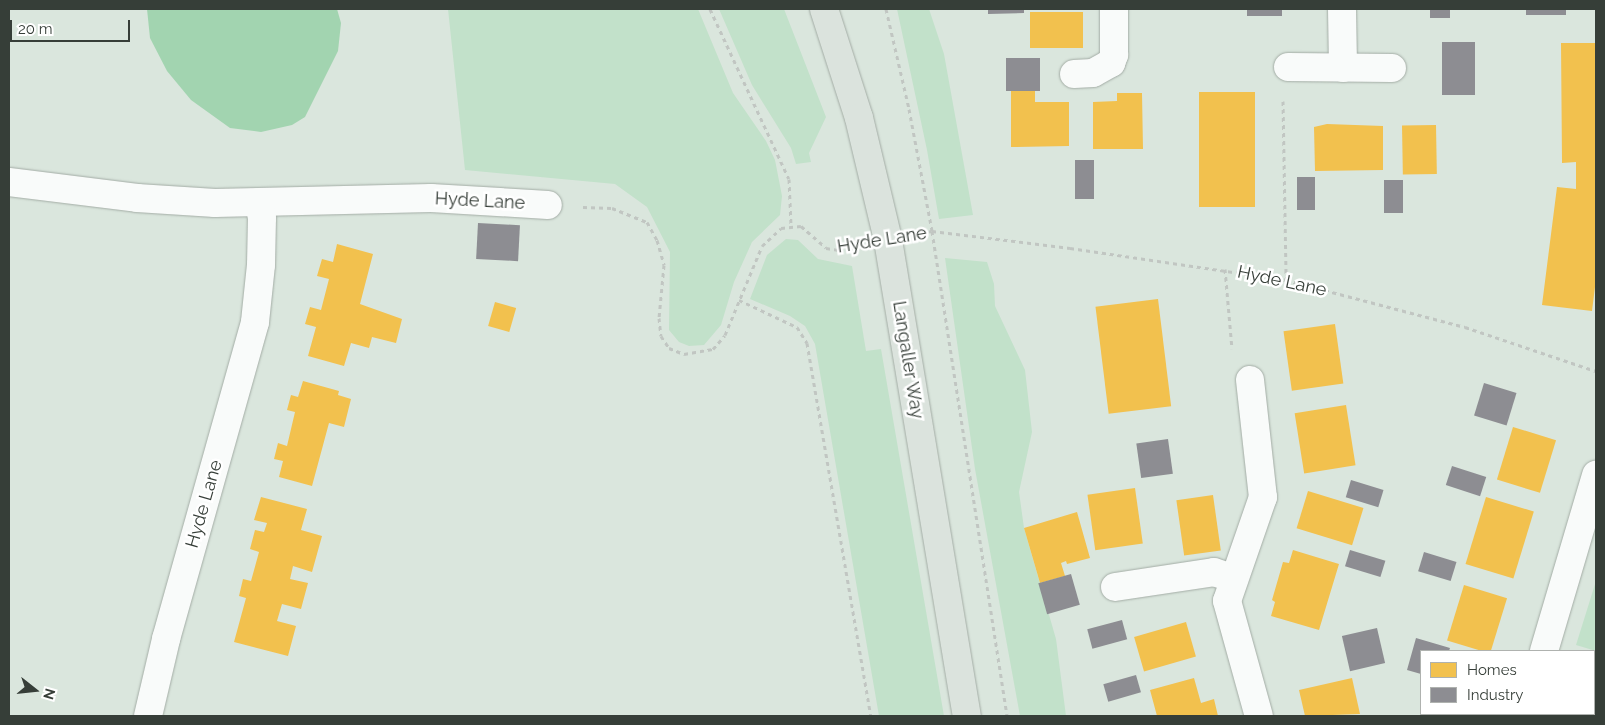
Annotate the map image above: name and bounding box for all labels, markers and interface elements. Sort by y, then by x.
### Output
scale bar [12,10,132,42]
text: 20 m [18,20,53,38]
street label: Hyde Lane [434,188,526,214]
street label: Hyde Lane [836,222,928,258]
street label: Hyde Lane [1236,261,1328,301]
street label: Langaller Way [888,299,928,421]
street label: Hyde Lane [181,458,227,550]
legend [1420,650,1595,715]
text: Homes [1467,661,1517,679]
north arrow [10,665,60,715]
text: Industry [1467,686,1523,704]
text: N [40,687,59,701]

